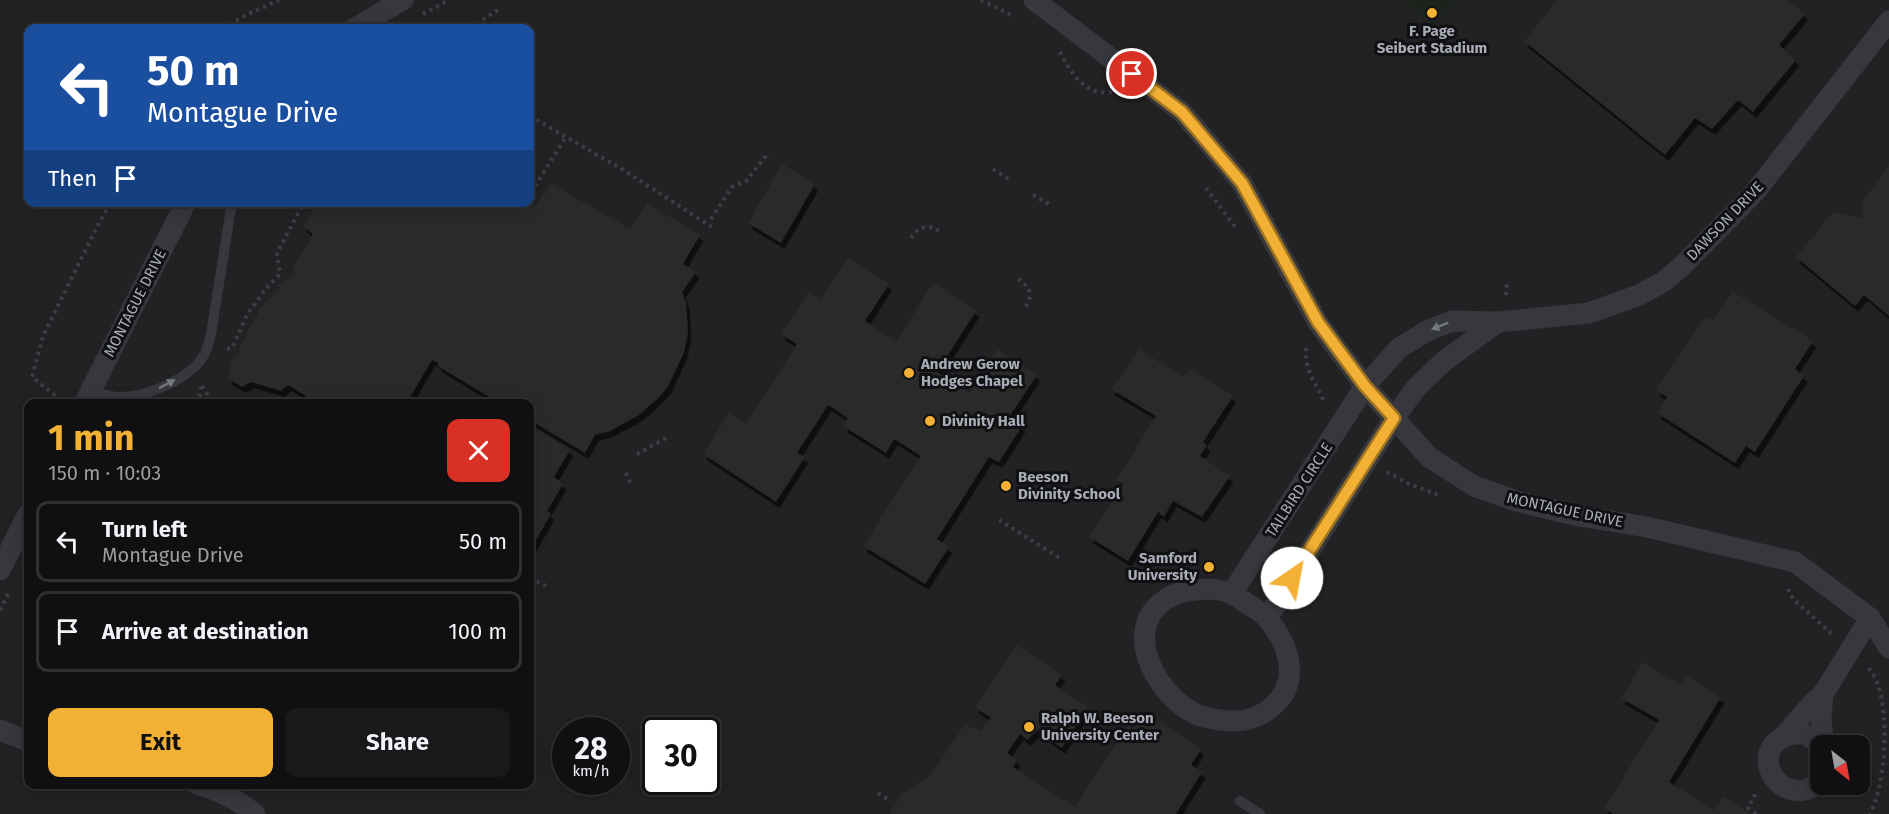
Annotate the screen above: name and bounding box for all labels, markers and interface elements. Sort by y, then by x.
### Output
marker: F. Page Seibert Stadium [1425,6,1439,20]
place label: F. Page Seibert Stadium [1377,22,1487,57]
text: 50 m [147,46,240,96]
icon: left [48,48,126,126]
pin [1106,48,1157,99]
icon: arrive [1115,57,1148,90]
text: Montague Drive [147,97,338,129]
icon: arrive [109,162,142,195]
text: Then [48,165,97,192]
street label: DAWSON DRIVE [1683,178,1767,264]
street label: MONTAGUE DRIVE [100,246,170,360]
one-way arrow [1431,321,1449,331]
place label: Andrew Gerow Hodges Chapel [920,355,1023,390]
marker: Andrew Gerow Hodges Chapel [902,366,916,380]
one-way arrow [159,379,176,389]
place label: Divinity Hall [942,412,1025,430]
marker: Divinity Hall [923,414,937,428]
text: 1 min [48,416,135,460]
button: close [447,419,510,482]
street label: TAILBIRD CIRCLE [1262,439,1336,541]
text: 150 m · 10:03 [48,461,161,485]
place label: Beeson Divinity School [1018,468,1121,503]
marker: Beeson Divinity School [999,479,1013,493]
street label: MONTAGUE DRIVE [1505,489,1625,531]
text: Turn left [102,516,187,543]
icon: left [51,525,84,558]
text: 50 m [459,528,507,555]
text: Montague Drive [102,543,244,567]
position arrow [1260,546,1324,610]
place label: Samford University [1128,549,1197,584]
marker: Samford University [1202,560,1216,574]
icon: arrive [51,615,84,648]
text: Arrive at destination [102,618,309,645]
text: 100 m [448,618,507,645]
button: Exit [48,708,273,777]
button: Share [285,708,510,777]
place label: Ralph W. Beeson University Center [1041,709,1160,744]
speed limit sign: 30 [642,717,720,795]
marker: Ralph W. Beeson University Center [1022,720,1036,734]
text: 28 [575,731,607,767]
north arrow [1810,735,1870,795]
map controls [1810,735,1870,795]
text: km/h [572,762,610,780]

